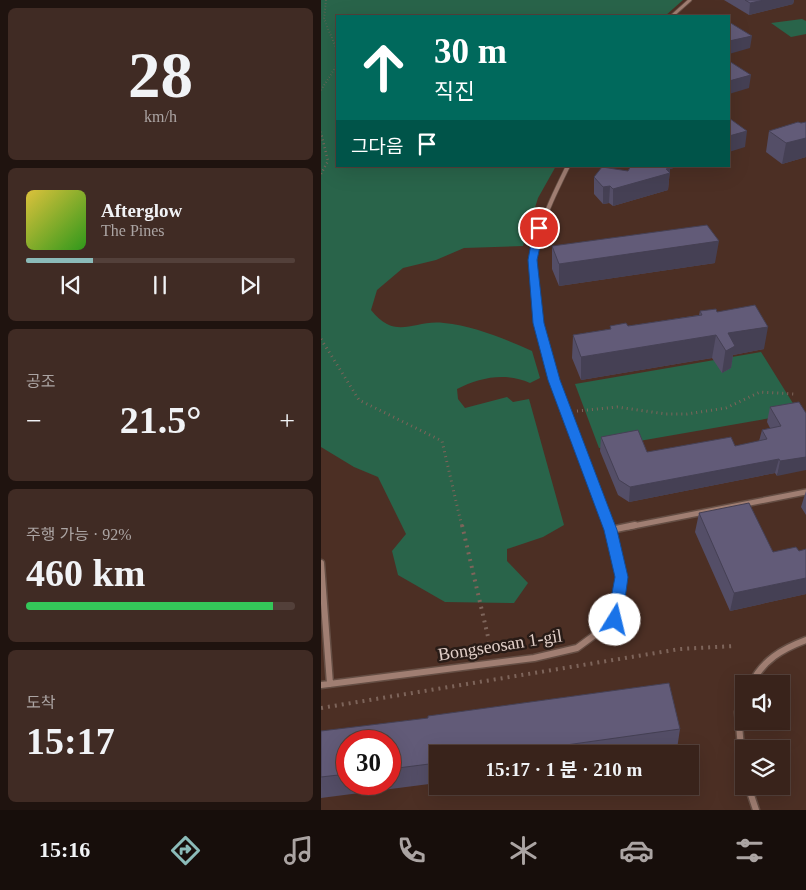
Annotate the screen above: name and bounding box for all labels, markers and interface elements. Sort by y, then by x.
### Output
text: 30 m [434,32,507,71]
icon: ahead [351,35,416,100]
text: 28 [128,39,193,111]
text: 직진 [434,79,474,104]
text: km/h [144,108,177,125]
icon: arrive [413,130,441,158]
text: 그다음 [351,136,403,157]
text: Afterglow [101,200,182,221]
pin [518,207,560,249]
icon: arrive [525,214,553,242]
text: The Pines [101,222,165,239]
icon: previous [57,271,85,299]
icon: pause [146,271,174,299]
icon: next [236,271,264,299]
text: 공조 [26,373,55,390]
text: 21.5° [120,399,201,441]
text: − [26,405,42,436]
text: + [279,405,295,436]
text: 주행 가능 · 92% [26,526,132,543]
text: 460 km [26,552,145,594]
position arrow [588,593,640,645]
street label: Bongseosan 1-gil [436,625,564,665]
map controls [735,675,790,795]
button: sound [735,675,790,730]
text: 도착 [26,694,55,711]
text: 15:17 [26,720,115,762]
speed limit sign: 30 [336,730,401,795]
button: layers [735,740,790,795]
text: 15:17 · 1 분 · 210 m [486,759,642,780]
icon: directions [168,833,203,868]
icon: music [281,833,316,868]
icon: phone [394,833,429,868]
icon: climate [506,833,541,868]
icon: car [619,833,654,868]
icon: filters [732,833,767,868]
text: 15:16 [39,837,90,862]

